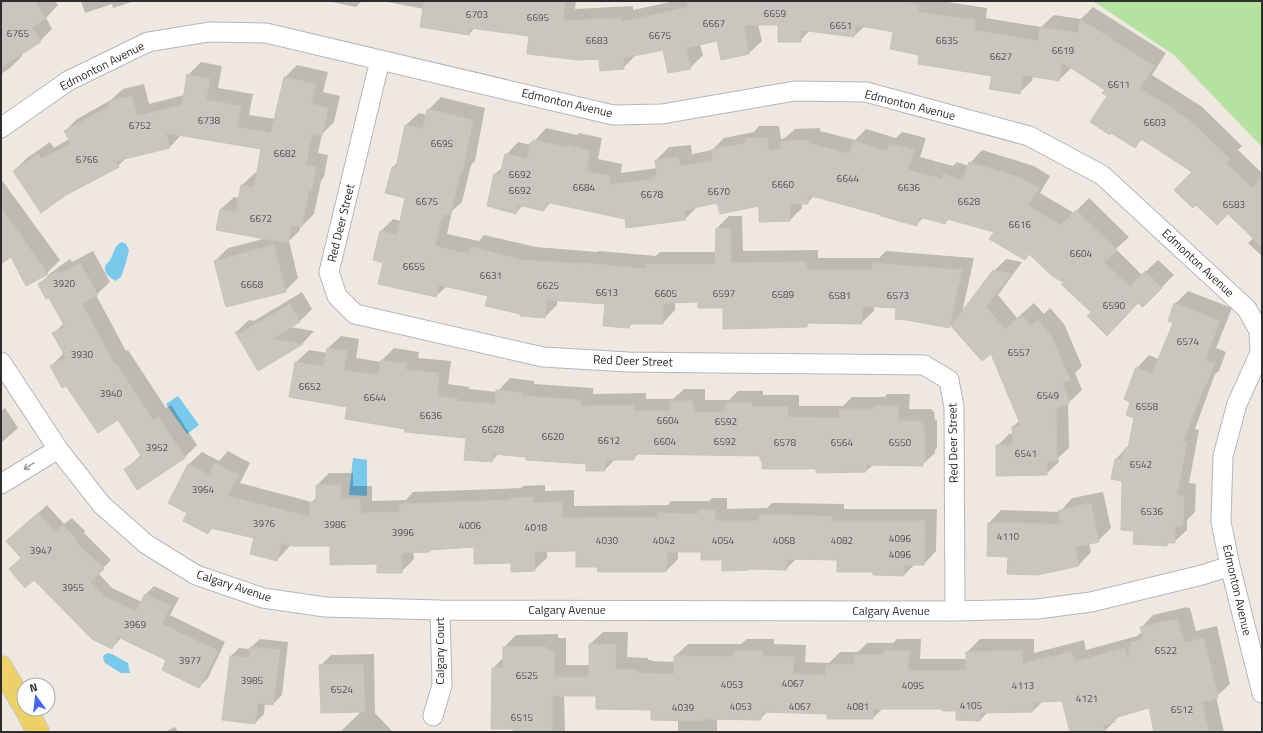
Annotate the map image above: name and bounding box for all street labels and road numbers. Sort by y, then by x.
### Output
street label: Edmonton Avenue [56,36,147,95]
street label: Edmonton Avenue [520,83,614,122]
street label: Edmonton Avenue [863,84,957,125]
street label: Red Deer Street [322,181,360,264]
street label: Edmonton Avenue [1158,224,1239,301]
street label: Red Deer Street [593,350,674,371]
street label: Red Deer Street [942,402,963,483]
street label: Edmonton Avenue [1218,543,1257,637]
street label: Calgary Avenue [194,564,274,607]
street label: Calgary Avenue [528,600,606,619]
street label: Calgary Avenue [852,601,930,620]
street label: Calgary Court [430,616,449,685]

